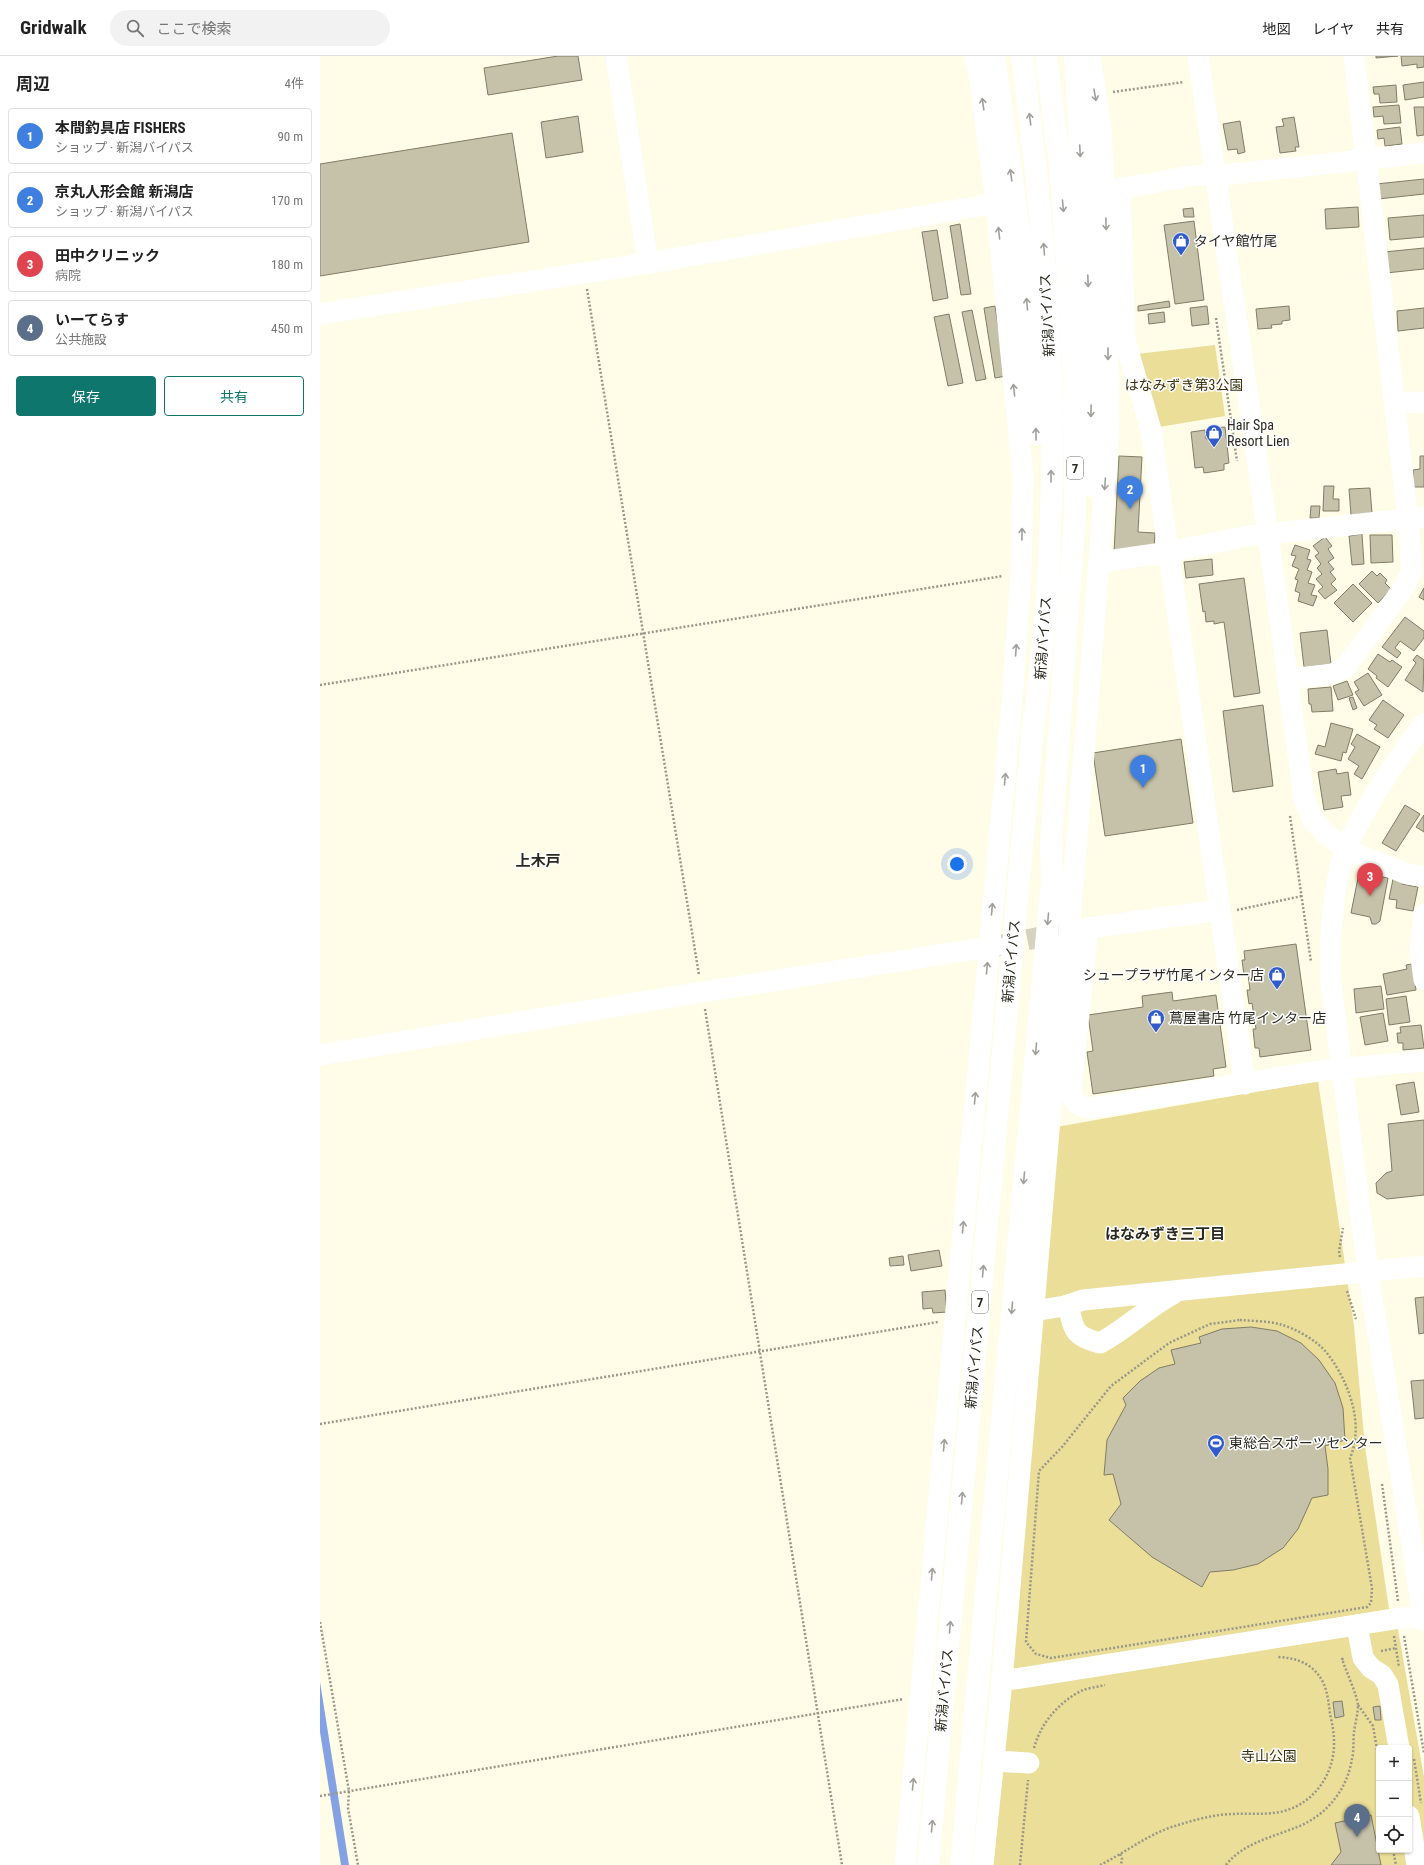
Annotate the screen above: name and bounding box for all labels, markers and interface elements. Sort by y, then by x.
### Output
search box [110,10,390,46]
text: Gridwalk [20,16,86,39]
icon: search [124,17,146,39]
text: ここで検索 [156,20,232,38]
text: 地図 [1262,21,1290,37]
text: レイヤ [1312,21,1354,37]
text: 共有 [1376,21,1404,37]
text: 周辺 [16,74,50,94]
text: 4件 [285,76,304,91]
one-way arrow [1091,88,1099,101]
one-way arrow [979,98,987,111]
one-way arrow [1026,113,1033,126]
text: 本間釣具店 FISHERS [55,119,186,137]
text: 1 [27,129,33,144]
text: 90 m [277,129,303,144]
text: ショップ · 新潟バイパス [55,140,194,155]
one-way arrow [1077,144,1084,157]
one-way arrow [1007,169,1015,182]
text: 京丸人形会館 新潟店 [55,183,193,201]
text: 2 [27,193,33,208]
text: 170 m [271,193,303,208]
one-way arrow [1059,199,1067,212]
text: ショップ · 新潟バイパス [55,204,194,219]
one-way arrow [1102,217,1110,230]
one-way arrow [996,227,1003,240]
shop icon: タイヤ館竹尾 [1171,231,1191,256]
place label: タイヤ館竹尾 [1194,233,1278,249]
one-way arrow [1040,243,1047,256]
text: 田中クリニック [55,247,160,265]
text: 3 [27,257,33,272]
text: 180 m [271,257,303,272]
text: 病院 [55,268,81,283]
street label: 新潟バイパス [1037,273,1057,357]
one-way arrow [1084,274,1091,287]
one-way arrow [1024,298,1031,311]
text: いーてらす [55,311,129,329]
text: 4 [27,321,33,336]
text: 450 m [271,321,303,336]
text: 公共施設 [55,332,107,347]
one-way arrow [1104,347,1112,360]
button: 保存 [16,376,156,416]
button: 共有 [164,376,304,416]
park label: はなみずき第3公園 [1125,377,1243,393]
one-way arrow [1011,384,1018,397]
one-way arrow [1087,404,1095,417]
place label: Hair Spa Resort Lien [1227,417,1290,449]
shop icon: Hair Spa Resort Lien [1204,423,1224,448]
one-way arrow [1032,428,1040,441]
road number: 7 [1067,457,1083,479]
one-way arrow [1047,470,1055,483]
pin: 2 [1117,476,1143,509]
one-way arrow [1101,477,1108,490]
one-way arrow [1018,528,1025,541]
street label: 新潟バイパス [1032,596,1054,680]
one-way arrow [1012,644,1019,657]
pin: 1 [1130,755,1156,788]
one-way arrow [1001,773,1008,786]
district label: 上木戸 [515,852,561,870]
your location [947,854,967,874]
pin: 3 [1357,863,1383,896]
one-way arrow [989,903,996,916]
one-way arrow [1044,912,1052,925]
street label: 新潟バイパス [999,919,1023,1003]
one-way arrow [983,962,990,975]
shop icon: シュープラザ竹尾インター店 [1267,965,1287,990]
place label: シュープラザ竹尾インター店 [1083,967,1264,983]
shop icon: 蔦屋書店 竹尾インター店 [1146,1008,1166,1033]
place label: 蔦屋書店 竹尾インター店 [1169,1010,1326,1026]
one-way arrow [1033,1042,1040,1055]
one-way arrow [971,1092,979,1105]
one-way arrow [1021,1171,1028,1184]
one-way arrow [960,1221,967,1234]
district label: はなみずき三丁目 [1105,1225,1225,1243]
one-way arrow [979,1264,986,1277]
road number: 7 [972,1291,988,1313]
one-way arrow [1009,1301,1016,1314]
street label: 新潟バイパス [962,1325,986,1409]
sports icon: 東総合スポーツセンター [1206,1433,1226,1458]
place label: 東総合スポーツセンター [1229,1435,1383,1451]
one-way arrow [940,1439,947,1452]
one-way arrow [958,1492,965,1505]
one-way arrow [929,1568,936,1581]
one-way arrow [946,1621,954,1634]
street label: 新潟バイパス [932,1648,956,1732]
map controls [1376,1745,1412,1853]
button: + [1376,1745,1412,1781]
park label: 寺山公園 [1241,1748,1297,1764]
one-way arrow [909,1778,917,1791]
button: − [1376,1781,1412,1817]
pin: 4 [1344,1804,1370,1837]
button: locate [1376,1817,1412,1853]
one-way arrow [928,1820,935,1833]

